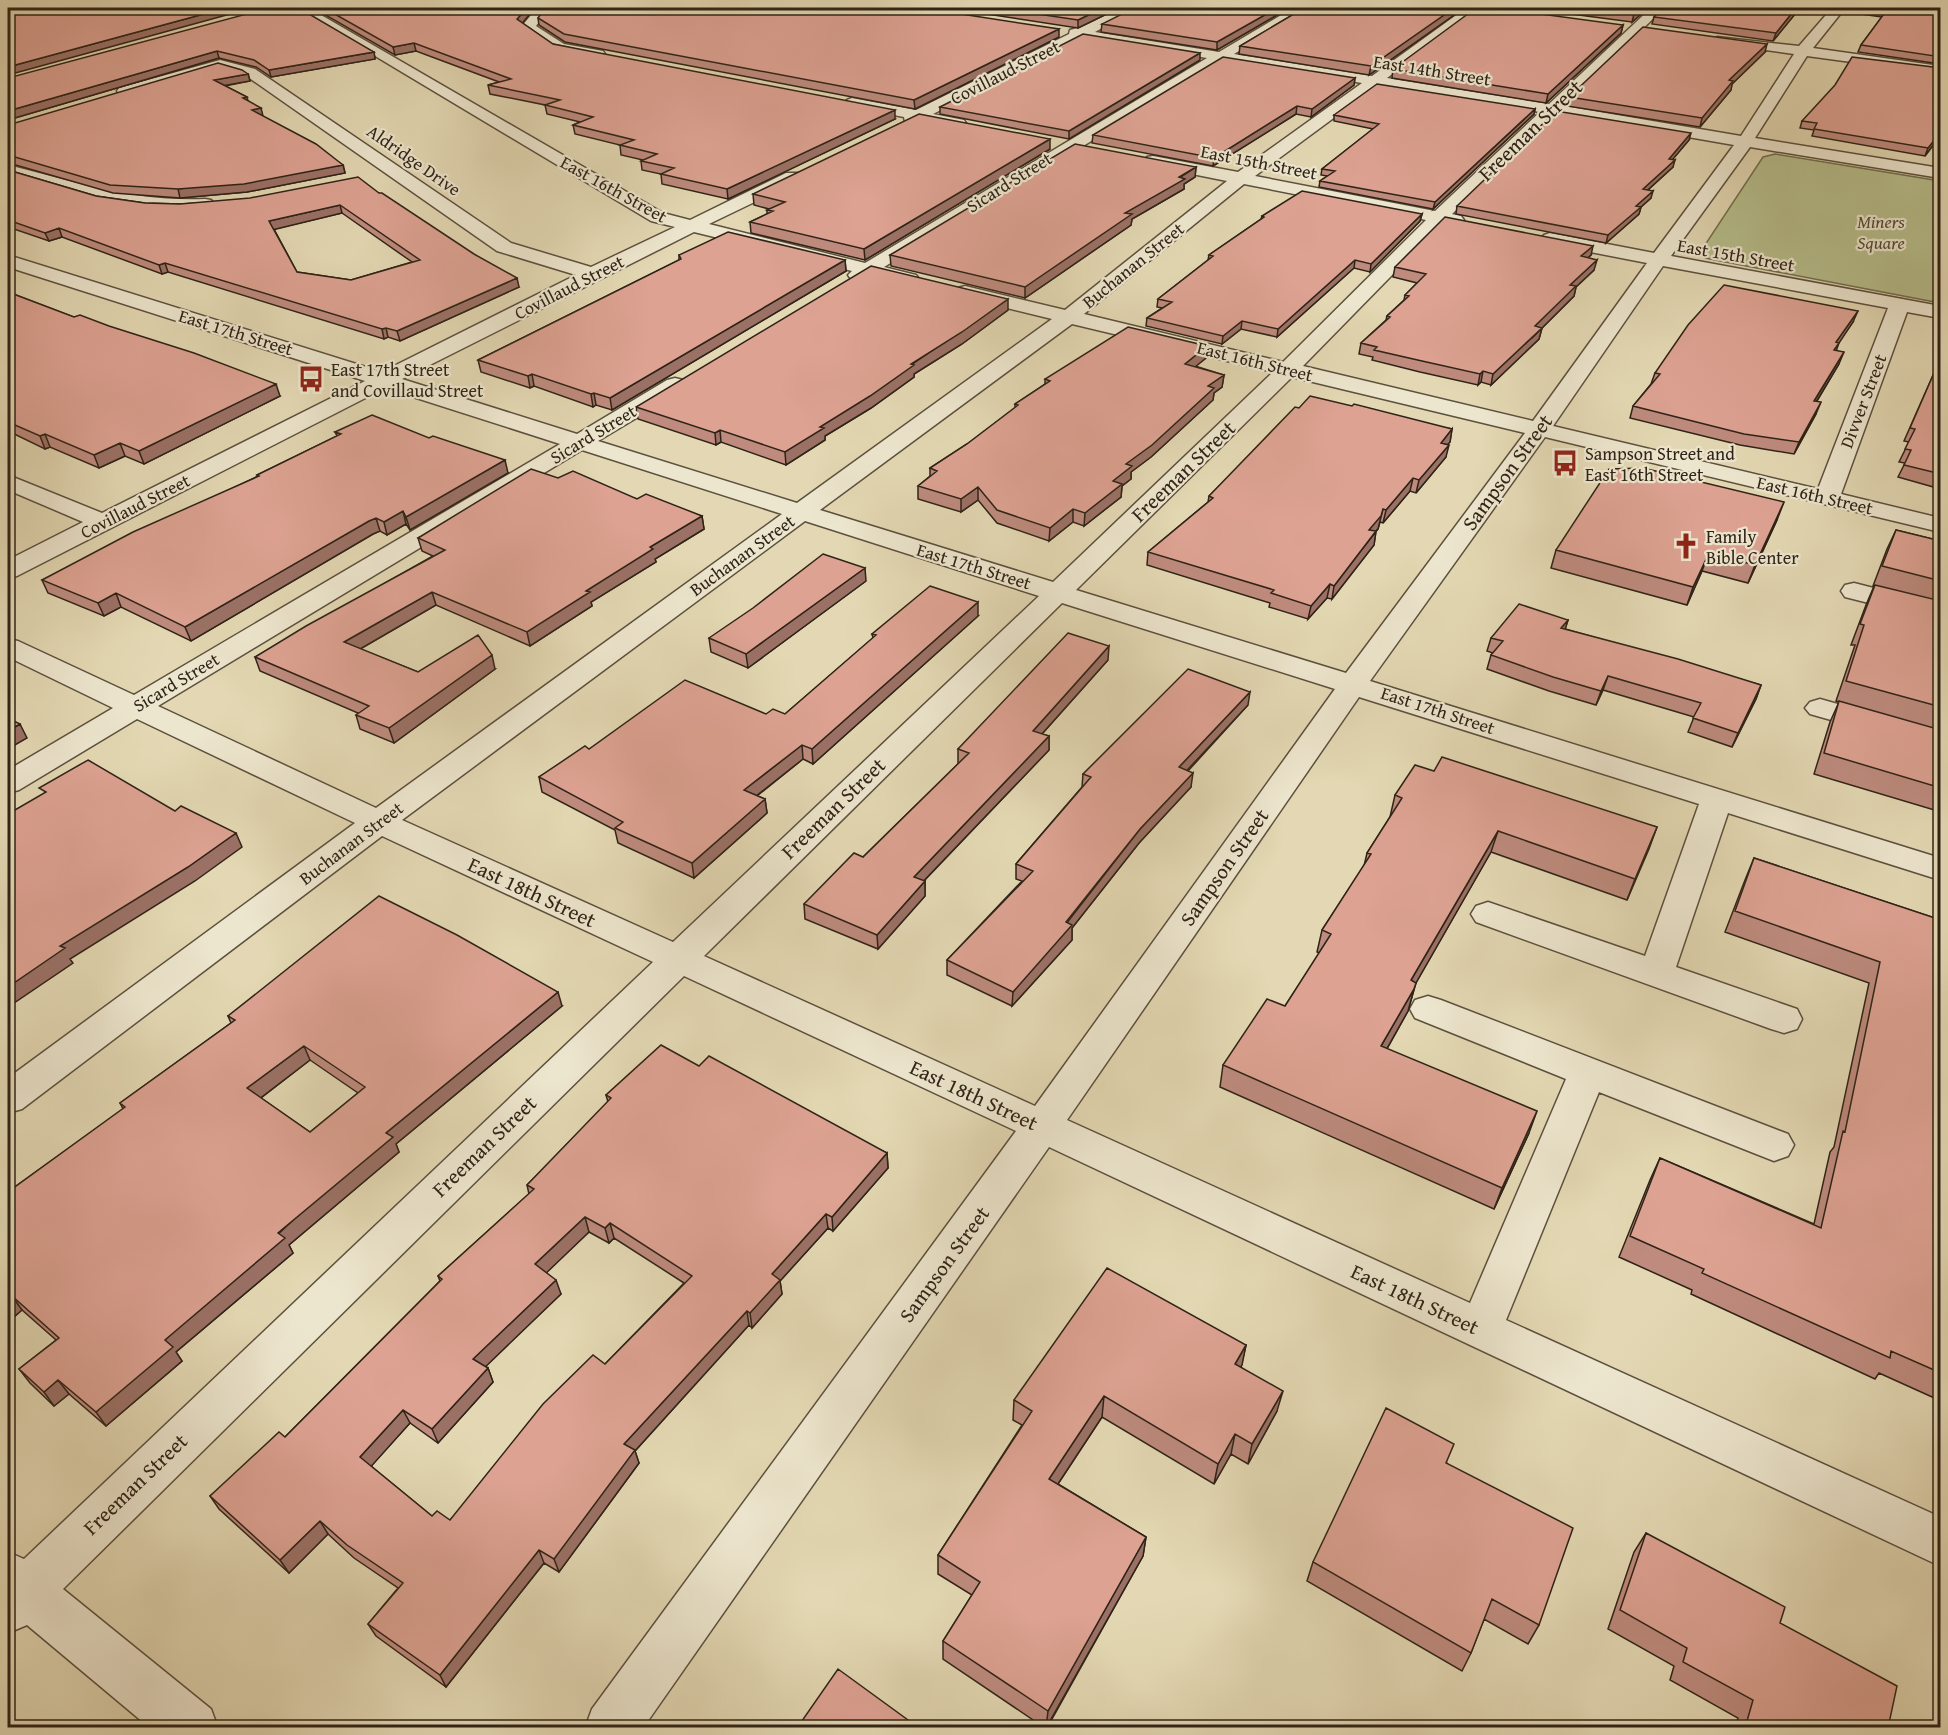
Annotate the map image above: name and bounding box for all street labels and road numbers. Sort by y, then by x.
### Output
street label: Covillaud Street [945,32,1065,111]
street label: East 14th Street [1371,47,1493,93]
street label: Freeman Street [1471,72,1590,188]
street label: Aldridge Drive [361,118,467,202]
street label: East 15th Street [1198,137,1320,187]
street label: Sicard Street [961,145,1058,219]
street label: East 16th Street [556,148,673,230]
street label: Buchanan Street [1076,215,1190,315]
street label: East 15th Street [1675,231,1797,279]
street label: Covillaud Street [509,247,629,326]
street label: East 17th Street [175,302,297,362]
street label: East 16th Street [1194,334,1316,389]
street label: Divver Street [1833,349,1894,452]
street label: Sicard Street [545,397,642,470]
street label: Sampson Street [1454,407,1560,537]
street label: Freeman Street [1124,413,1243,529]
street label: Covillaud Street [75,466,195,545]
street label: East 16th Street [1754,469,1876,522]
street label: Buchanan Street [684,507,801,603]
street label: East 17th Street [913,536,1035,596]
street label: Sicard Street [128,645,225,718]
street label: East 17th Street [1378,679,1499,741]
street label: Freeman Street [774,750,893,866]
street label: Buchanan Street [293,794,409,891]
street label: Sampson Street [1172,801,1276,932]
street label: East 18th Street [463,849,602,935]
street label: East 18th Street [905,1052,1044,1138]
street label: Freeman Street [425,1088,544,1204]
street label: Sampson Street [891,1199,997,1329]
street label: East 18th Street [1346,1256,1485,1342]
street label: Freeman Street [76,1426,195,1542]

